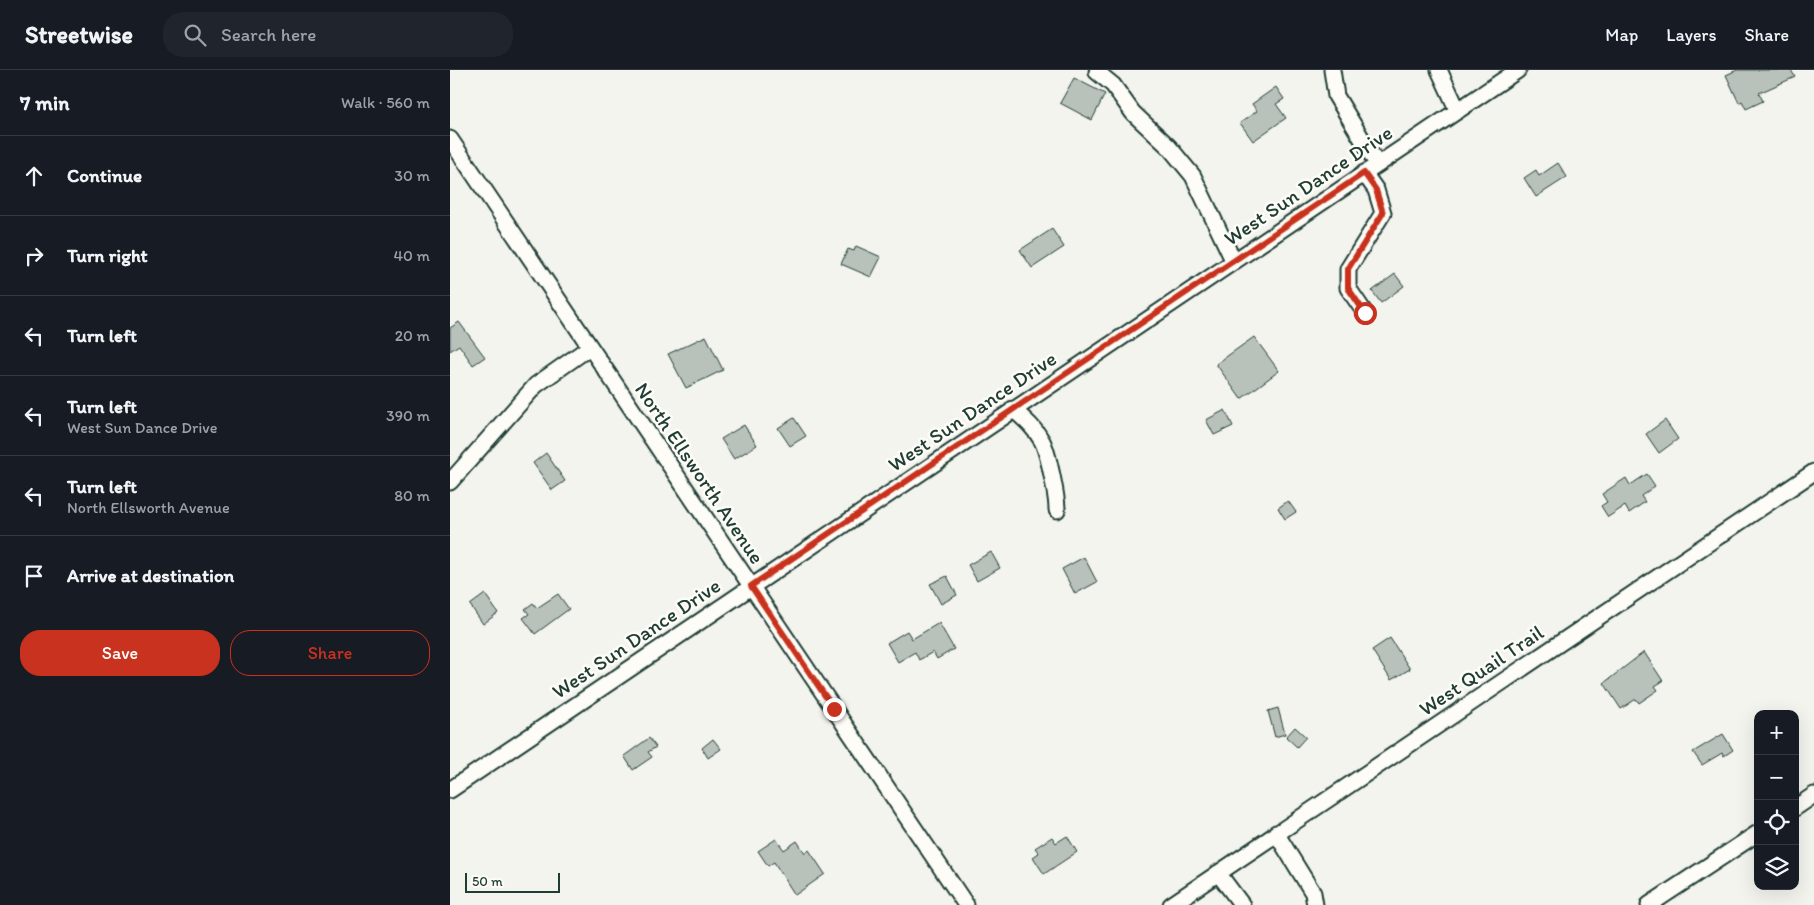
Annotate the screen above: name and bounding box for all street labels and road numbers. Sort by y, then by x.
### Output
street label: West Sun Dance Drive [1219,119,1397,251]
street label: West Sun Dance Drive [883,345,1061,477]
street label: North Ellsworth Avenue [630,378,770,568]
street label: West Sun Dance Drive [547,572,725,704]
street label: West Quail Trail [1414,619,1548,721]

